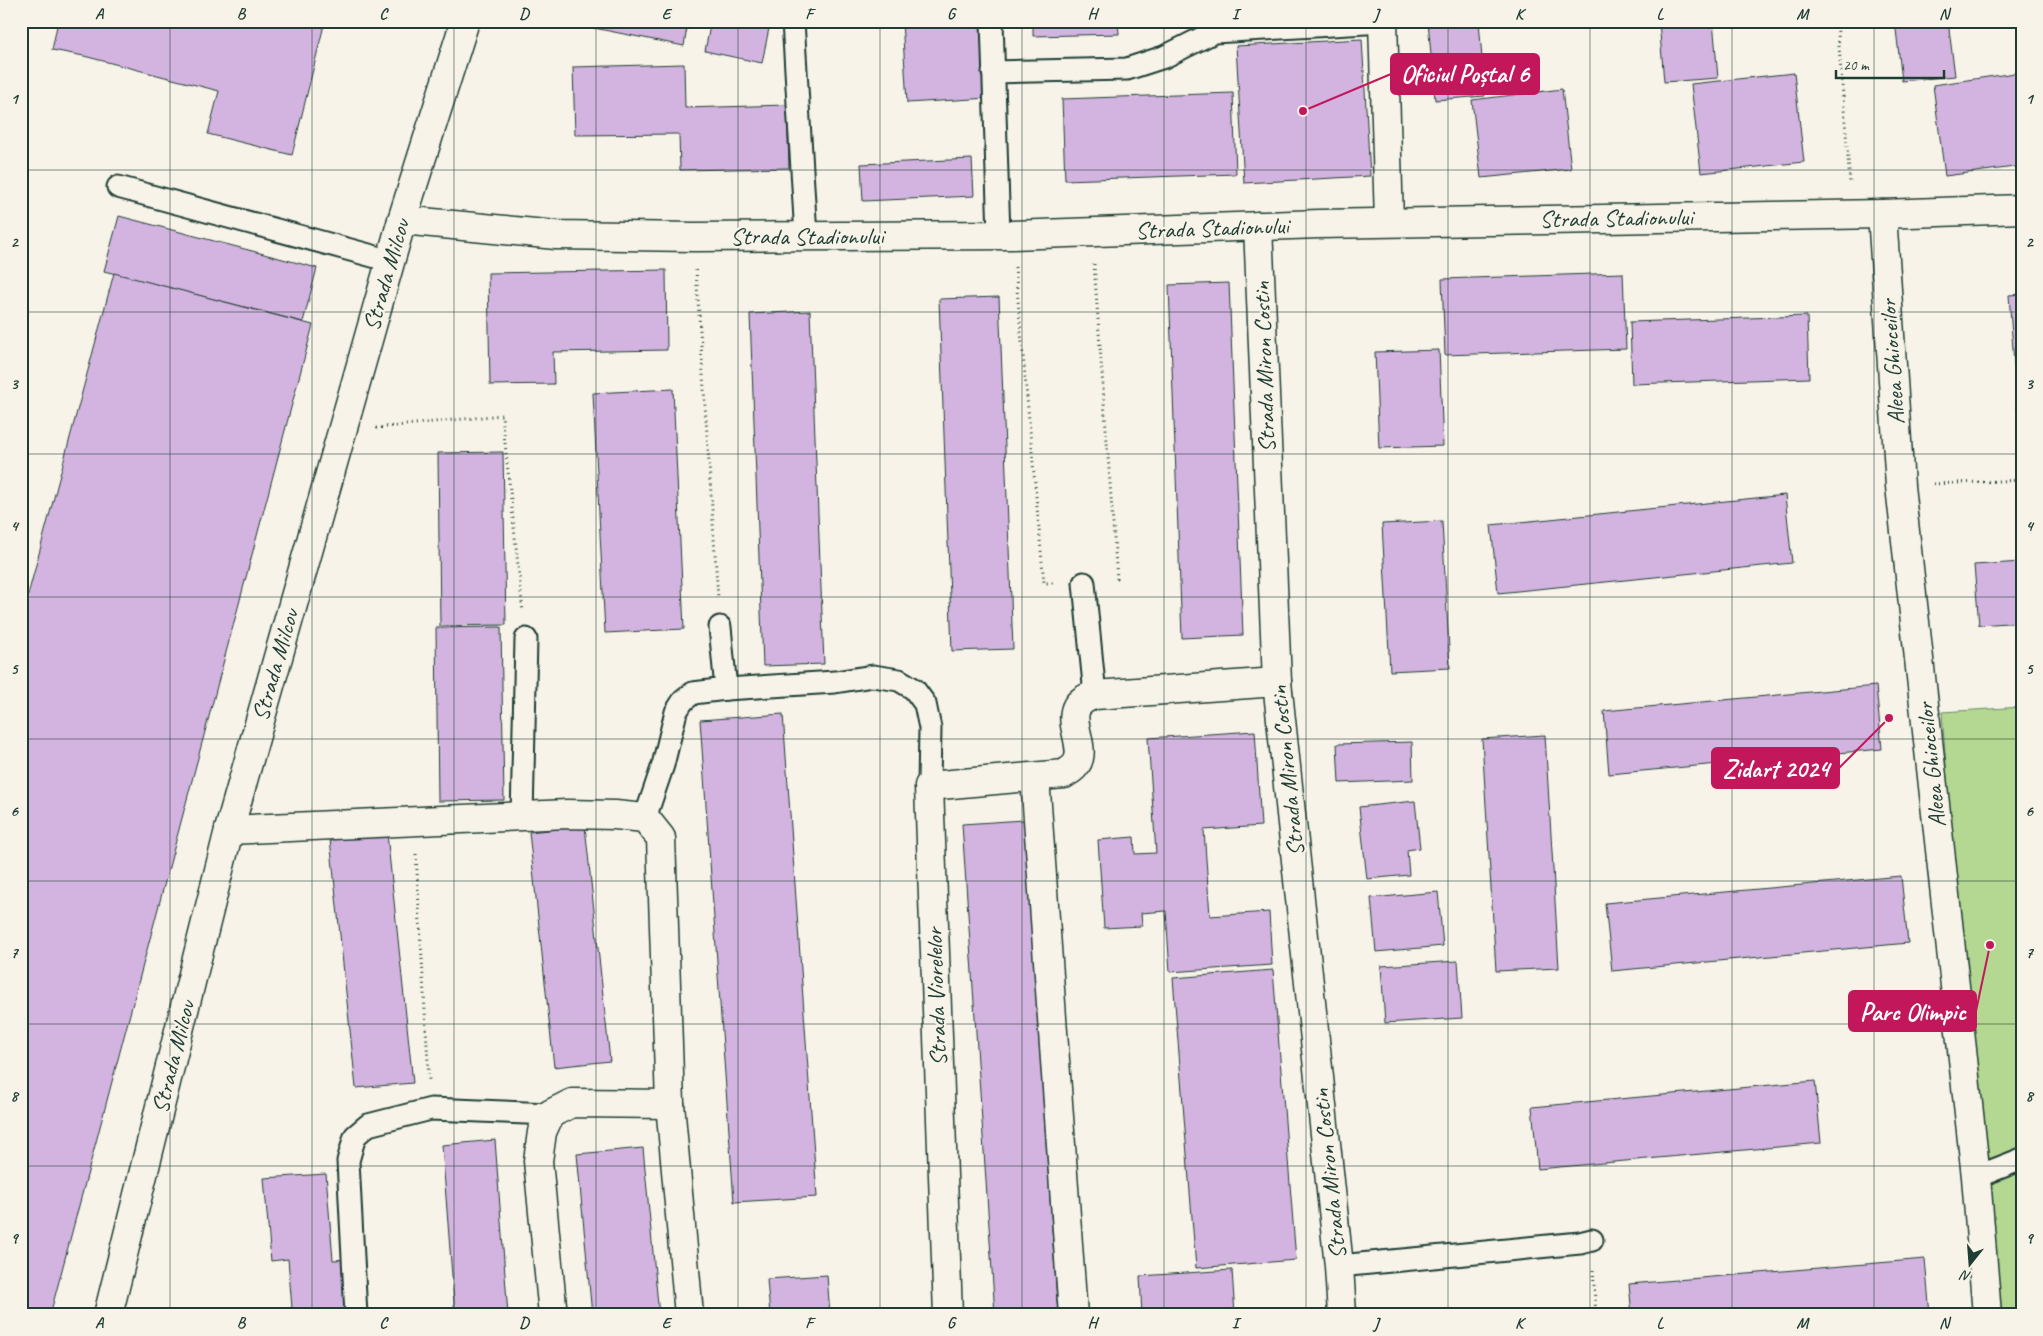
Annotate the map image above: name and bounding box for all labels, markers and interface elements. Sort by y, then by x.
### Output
text: A [95,4,105,24]
text: B [237,4,247,24]
text: C [379,4,389,24]
text: D [519,4,530,24]
text: E [662,4,673,24]
text: F [805,4,816,24]
text: G [947,4,957,24]
text: H [1087,4,1099,24]
text: I [1232,4,1242,24]
text: J [1372,4,1381,24]
text: K [1515,4,1527,24]
text: L [1657,4,1665,24]
text: M [1796,4,1810,24]
text: N [1939,4,1952,24]
scale bar [1836,48,1943,80]
callout: Oficiul Poștal 6 [1391,54,1539,94]
text: 20 m [1843,56,1870,75]
text: Oficiul Poștal 6 [1401,58,1531,90]
text: 1 [10,89,19,109]
text: 1 [2025,89,2034,109]
street label: Strada Stadionului [1539,202,1696,234]
street label: Strada Stadionului [1135,210,1292,246]
street label: Strada Milcov [356,214,417,334]
street label: Strada Stadionului [730,221,886,251]
text: 2 [10,232,19,252]
text: 2 [2025,232,2034,252]
street label: Strada Miron Costin [1246,281,1282,453]
street label: Aleea Ghioceilor [1873,296,1911,426]
text: 3 [10,374,19,394]
text: 3 [2025,374,2034,394]
text: 4 [10,516,19,536]
text: 4 [2025,516,2034,536]
street label: Strada Milcov [245,604,306,724]
text: 5 [11,659,20,679]
text: 5 [2026,659,2035,679]
street label: Strada Miron Costin [1263,684,1311,858]
street label: Aleea Ghioceilor [1909,699,1952,829]
callout: Zidart 2024 [1712,748,1839,788]
text: Zidart 2024 [1723,753,1832,785]
text: 6 [10,801,19,821]
text: 6 [2025,801,2034,821]
street label: Strada Viorelelor [919,925,953,1067]
text: 7 [10,943,19,963]
text: 7 [2025,943,2034,963]
callout: Parc Olimpic [1849,991,1976,1031]
street label: Strada Milcov [145,996,202,1116]
text: Parc Olimpic [1860,996,1967,1028]
text: 8 [10,1086,19,1106]
text: 8 [2025,1086,2034,1106]
street label: Strada Miron Costin [1305,1087,1353,1261]
text: 9 [10,1228,19,1248]
text: 9 [2025,1228,2034,1248]
north arrow [1946,1238,1996,1288]
text: N [1957,1266,1973,1285]
text: A [95,1313,105,1333]
text: B [237,1313,247,1333]
text: C [379,1313,389,1333]
text: D [519,1313,530,1333]
text: E [662,1313,673,1333]
text: F [805,1313,816,1333]
text: G [947,1313,957,1333]
text: H [1087,1313,1099,1333]
text: I [1232,1313,1242,1333]
text: J [1372,1313,1381,1333]
text: K [1515,1313,1527,1333]
text: L [1657,1313,1665,1333]
text: M [1796,1313,1810,1333]
text: N [1939,1313,1952,1333]

